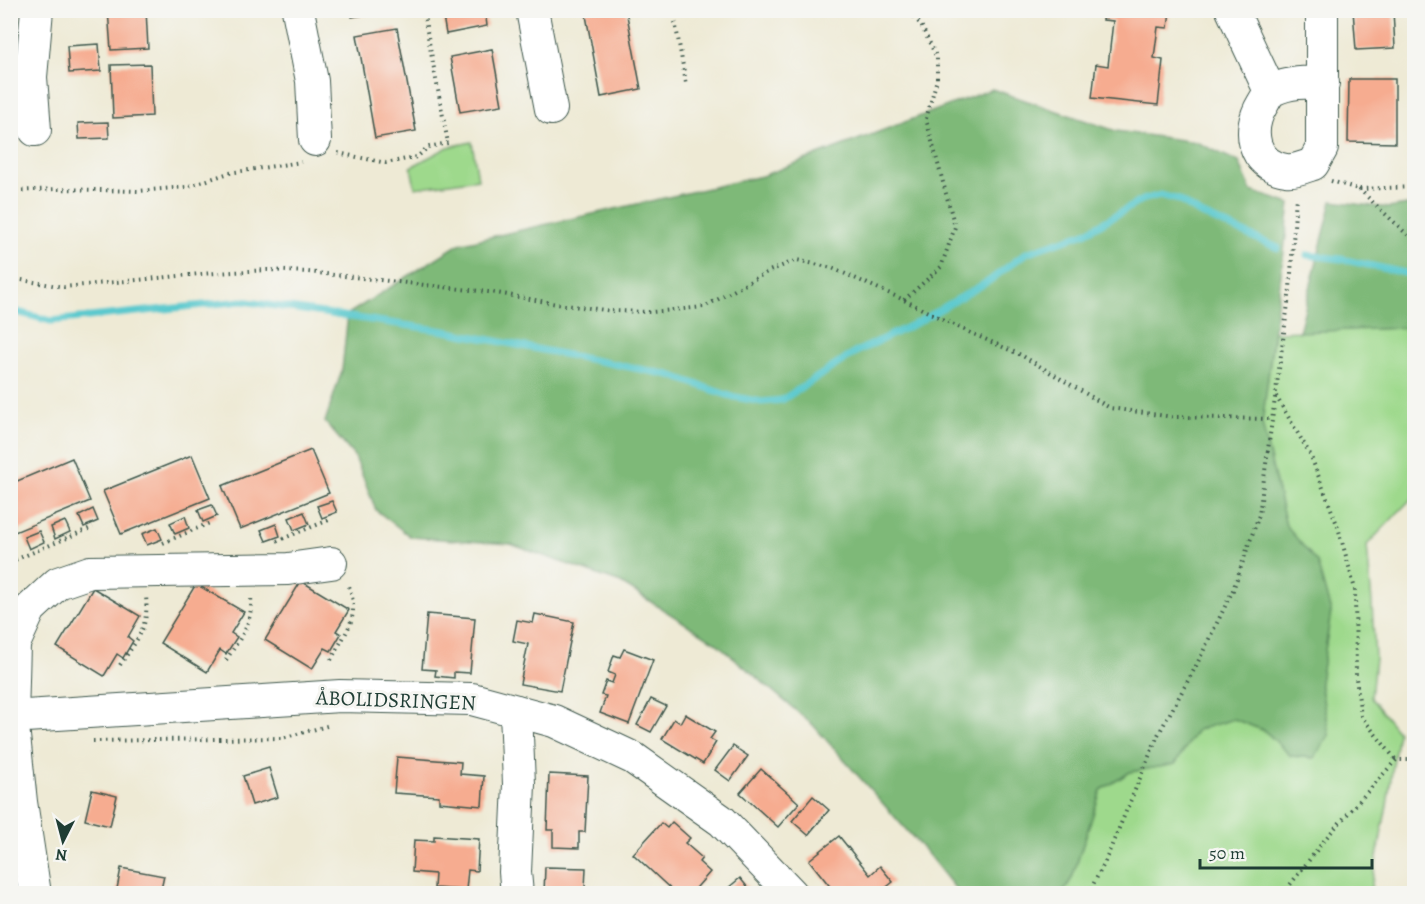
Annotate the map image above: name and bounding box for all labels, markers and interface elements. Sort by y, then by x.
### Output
street label: ÅBOLIDSRINGEN [315,683,476,717]
north arrow [33,811,93,871]
scale bar [1200,832,1372,870]
text: 50 m [1209,841,1245,865]
text: N [54,843,68,866]

